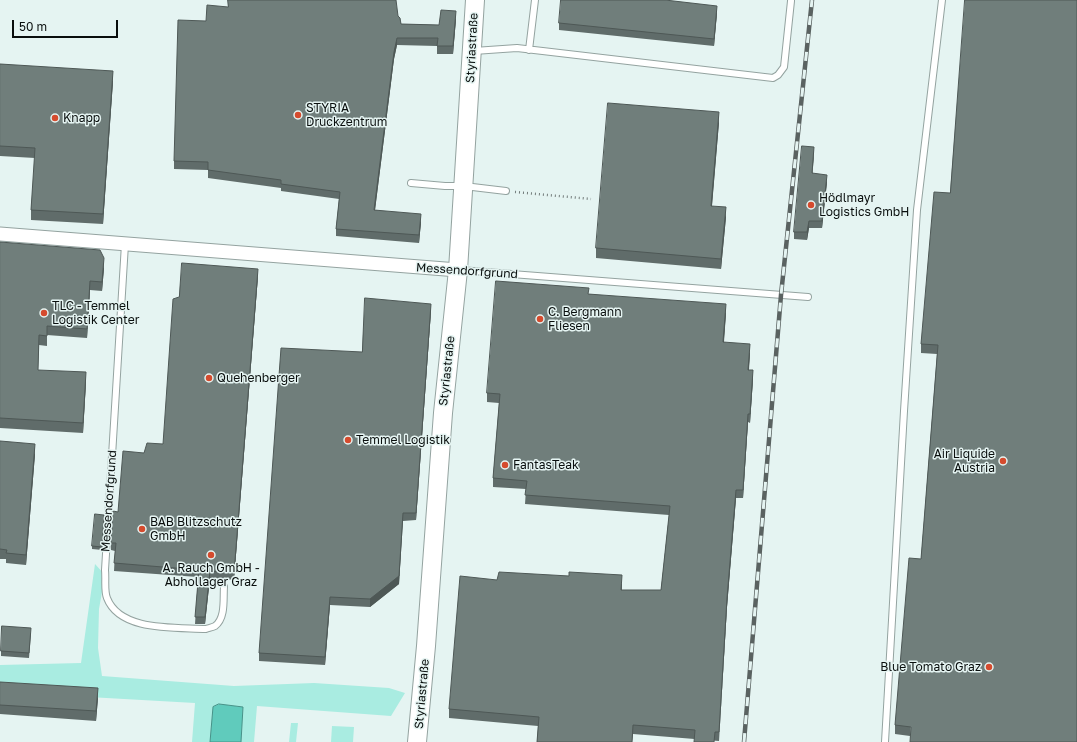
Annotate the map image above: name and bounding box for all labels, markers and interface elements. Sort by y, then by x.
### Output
scale bar [14,12,120,38]
street label: Styriastraße [463,13,481,83]
text: 50 m [19,19,47,34]
place label: STYRIA Druckzentrum [306,101,387,129]
marker: STYRIA Druckzentrum [293,110,303,120]
place label: Knapp [63,111,100,125]
marker: Knapp [50,113,60,123]
place label: Hödlmayr Logistics GmbH [819,191,909,219]
marker: Hödlmayr Logistics GmbH [806,200,816,210]
street label: Messendorfgrund [416,260,518,282]
place label: TLC - Temmel Logistik Center [52,299,139,327]
place label: C. Bergmann Fliesen [548,305,622,333]
marker: TLC - Temmel Logistik Center [39,308,49,318]
marker: C. Bergmann Fliesen [535,314,545,324]
street label: Styriastraße [436,335,458,407]
place label: Quehenberger [217,371,300,385]
marker: Quehenberger [204,373,214,383]
place label: Temmel Logistik [356,433,450,447]
marker: Temmel Logistik [343,435,353,445]
place label: Air Liquide Austria [934,447,995,475]
street label: Messendorfgrund [98,450,120,552]
marker: Air Liquide Austria [998,456,1008,466]
place label: FantasTeak [513,458,579,472]
marker: FantasTeak [500,460,510,470]
place label: BAB Blitzschutz GmbH [150,515,242,543]
marker: BAB Blitzschutz GmbH [137,524,147,534]
marker: A. Rauch GmbH - Abhollager Graz [206,550,216,560]
place label: A. Rauch GmbH - Abhollager Graz [163,561,259,589]
street label: Styriastraße [412,658,432,730]
place label: Blue Tomato Graz [880,660,981,674]
marker: Blue Tomato Graz [984,662,994,672]

